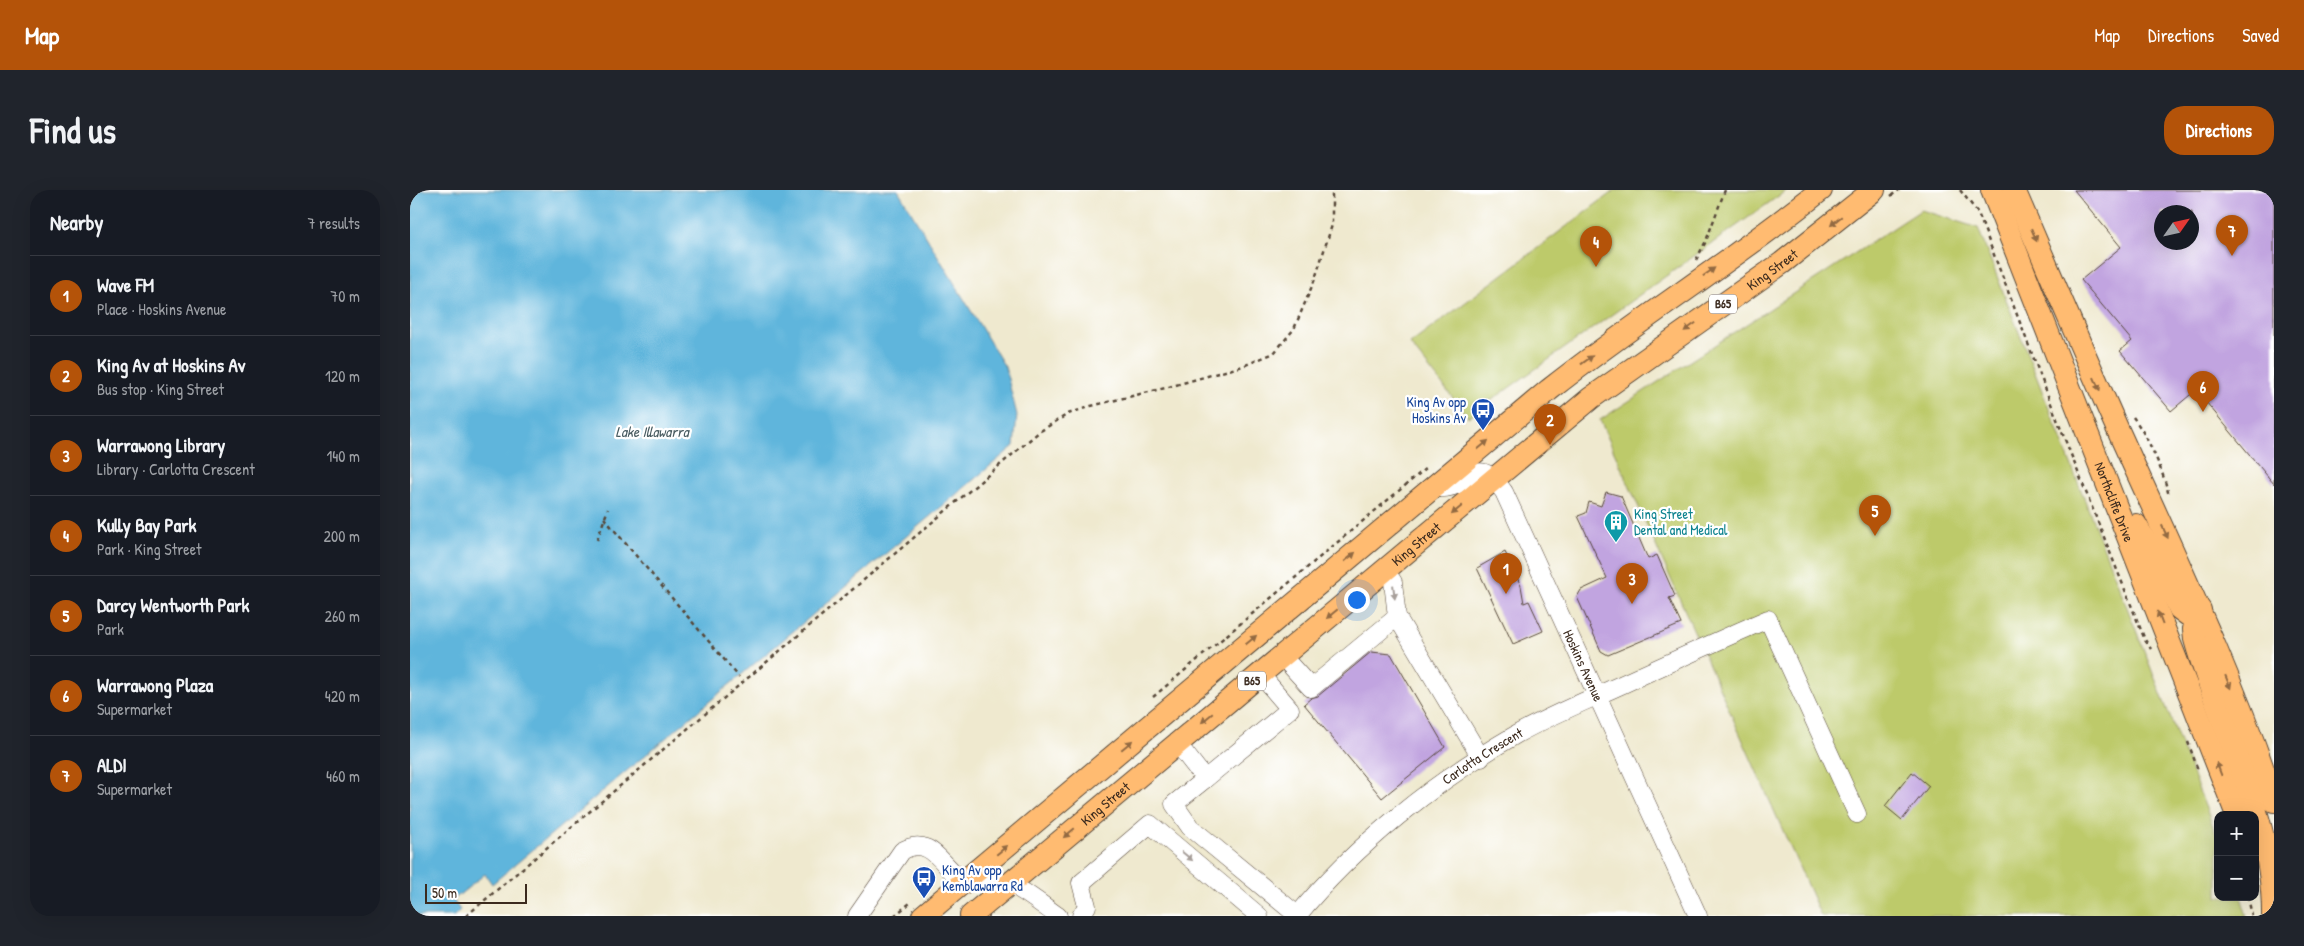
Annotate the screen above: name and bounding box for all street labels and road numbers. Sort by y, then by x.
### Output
street label: King Street [1743,244,1802,294]
road number: B65 [1709,295,1737,314]
street label: Northcliffe Drive [2091,459,2139,545]
street label: King Street [1387,517,1445,570]
street label: Hoskins Avenue [1559,626,1609,705]
road number: B65 [1238,672,1266,691]
street label: Carlotta Crescent [1438,723,1526,789]
street label: King Street [1076,777,1134,830]

